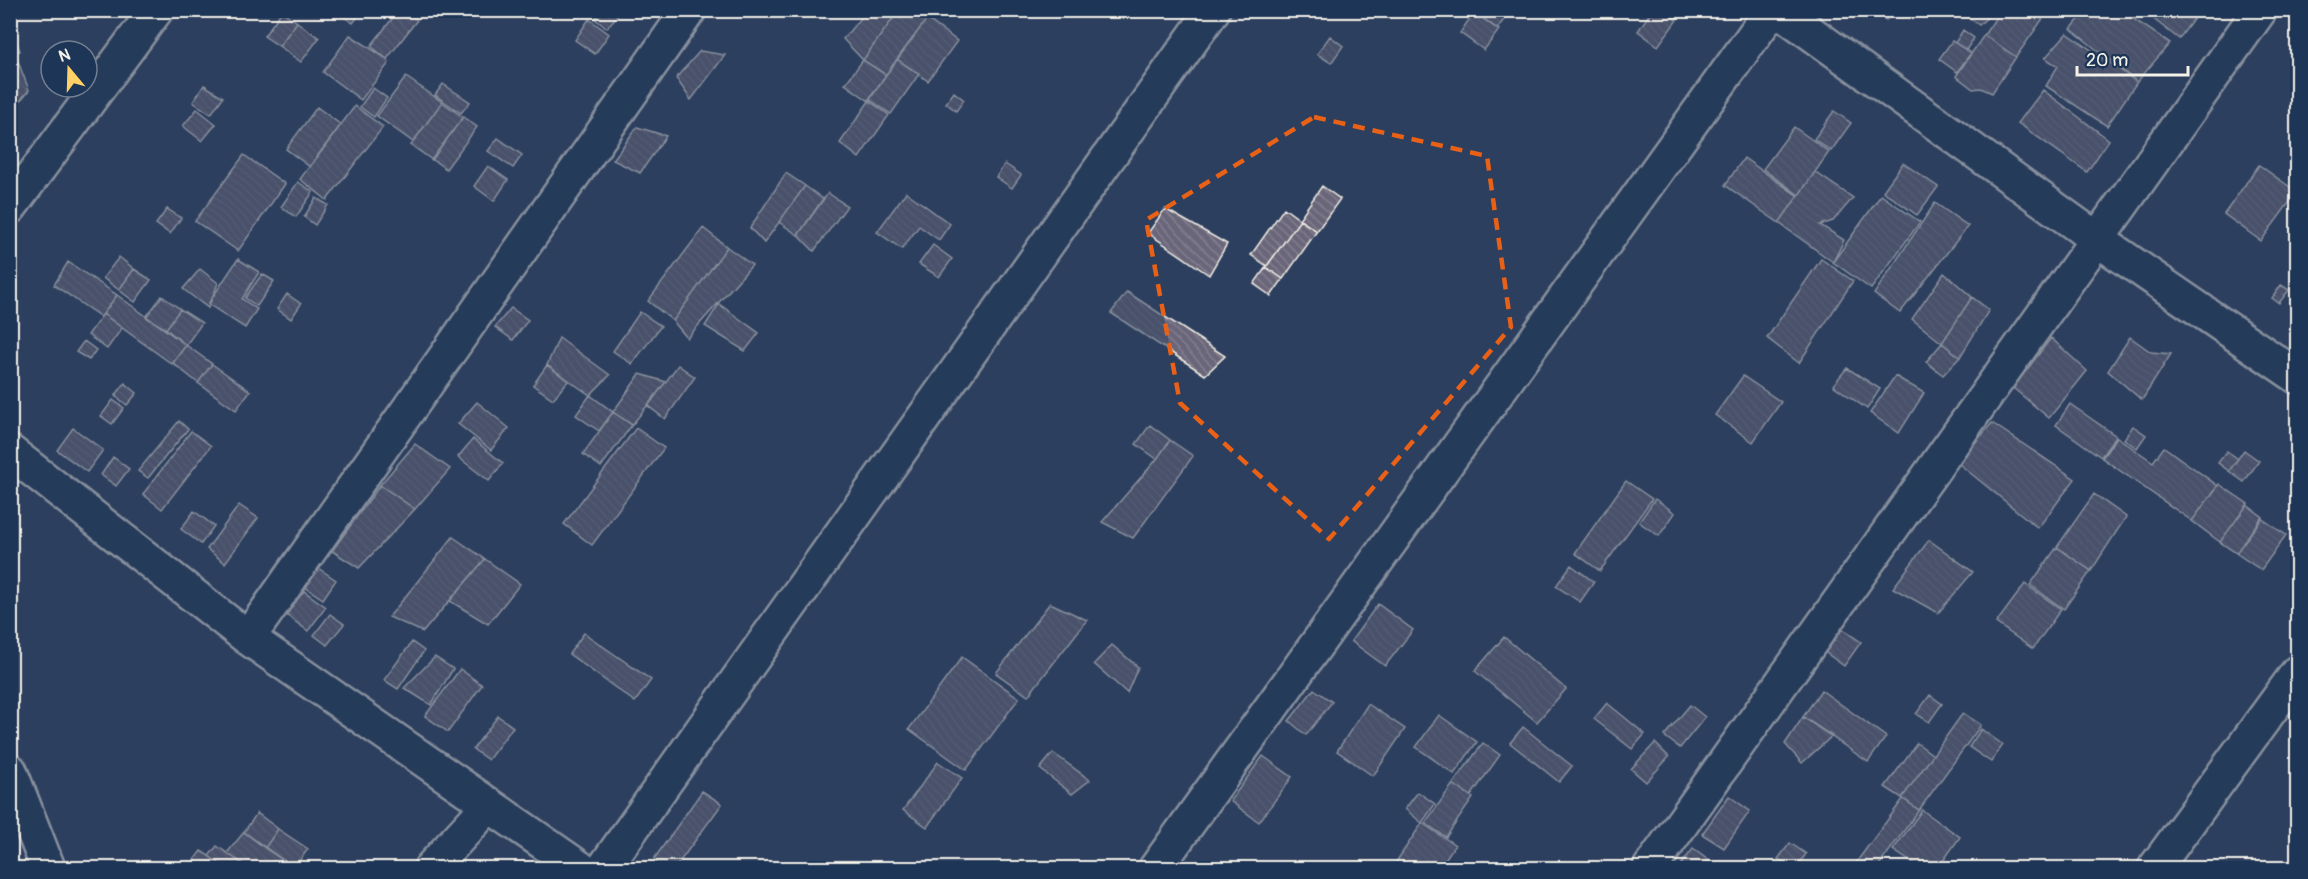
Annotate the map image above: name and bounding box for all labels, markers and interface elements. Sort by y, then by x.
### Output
north arrow [39,39,99,99]
scale bar [2077,39,2188,77]
text: N [56,44,73,67]
text: 20 m [2086,49,2128,72]

